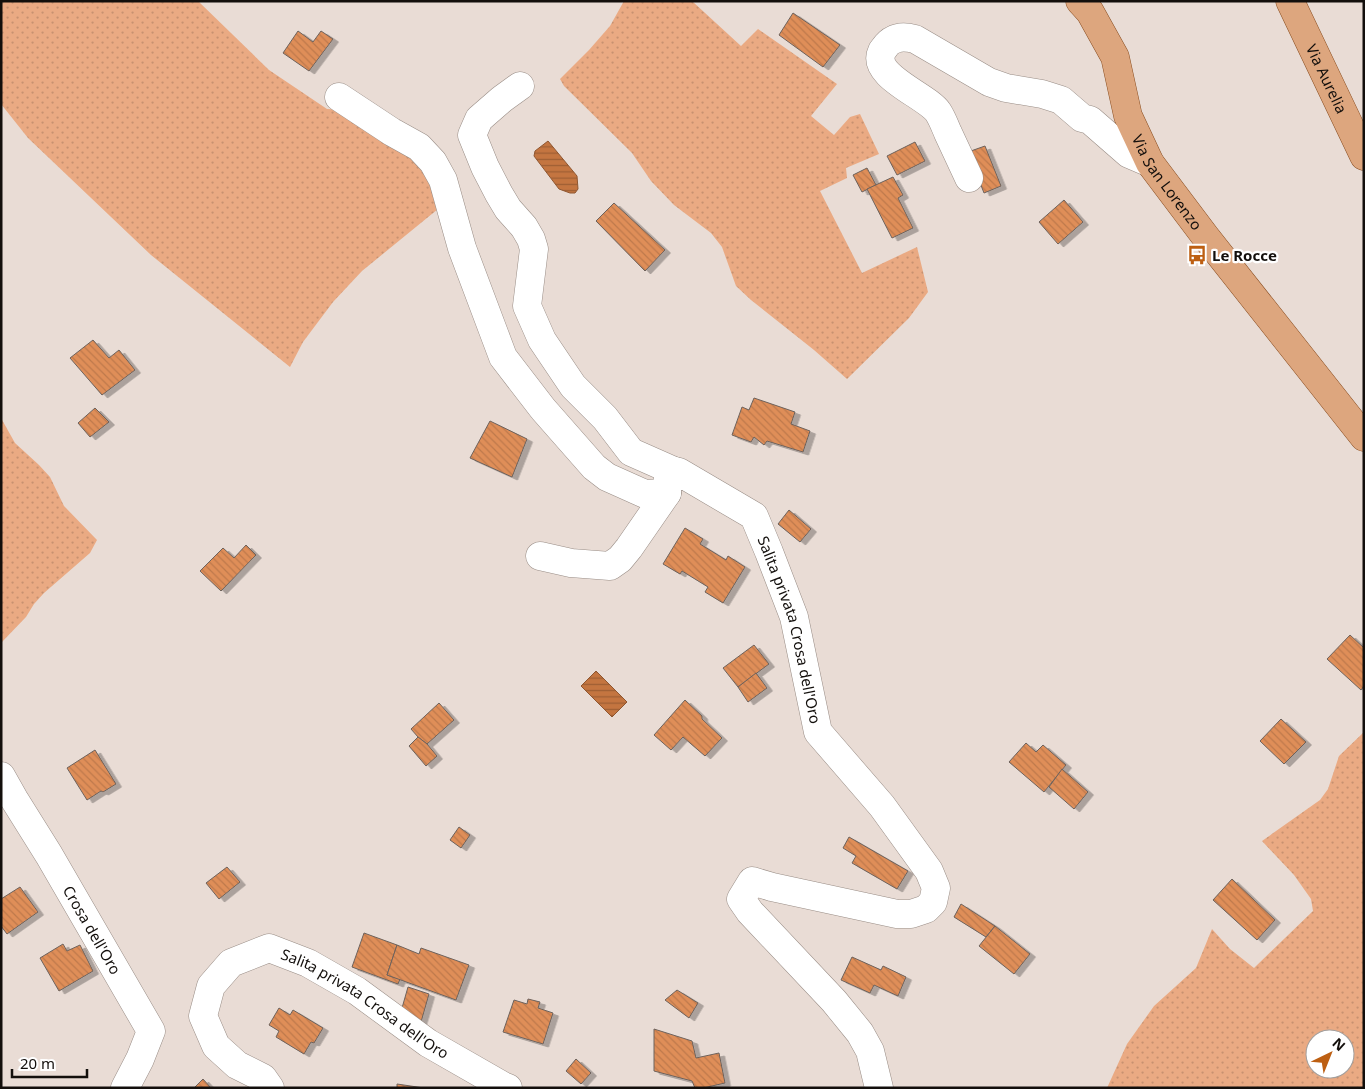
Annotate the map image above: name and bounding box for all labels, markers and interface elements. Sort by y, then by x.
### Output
street label: Via Aurelia [1302,41,1352,117]
street label: Via San Lorenzo [1128,131,1207,234]
bus stop icon: Le Rocce [1186,244,1208,266]
place label: Le Rocce [1212,245,1277,265]
street label: Salita privata Crosa dell'Oro [753,533,826,725]
street label: Crosa dell'Oro [59,882,126,978]
street label: Salita privata Crosa dell'Oro [278,944,453,1063]
north arrow [1305,1029,1355,1079]
text: N [1329,1033,1350,1055]
scale bar [12,1046,88,1078]
text: 20 m [20,1053,55,1073]

